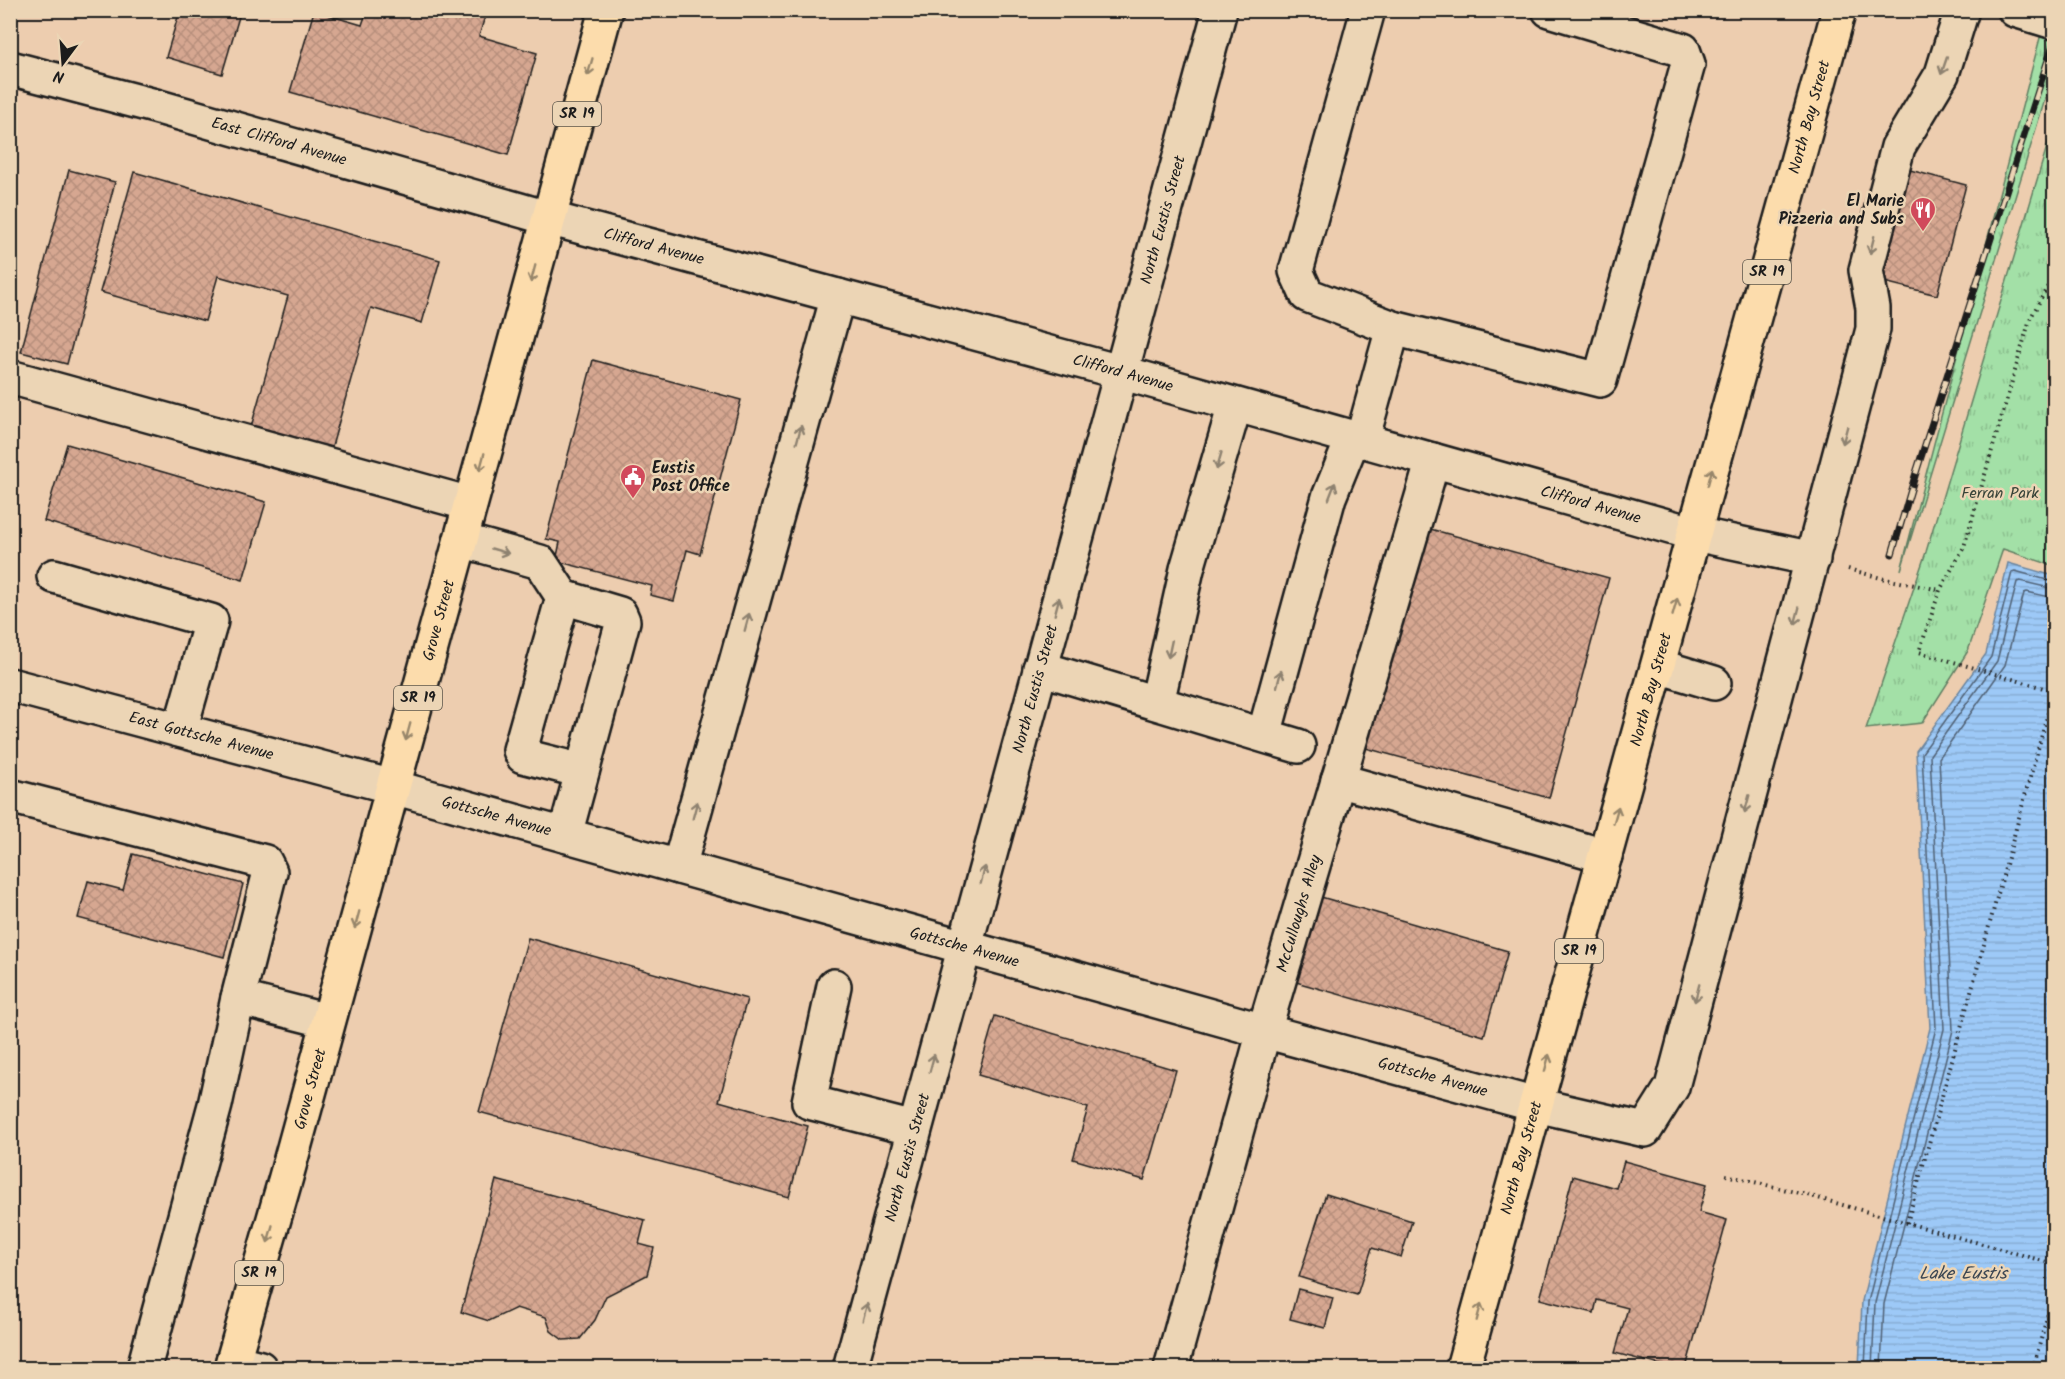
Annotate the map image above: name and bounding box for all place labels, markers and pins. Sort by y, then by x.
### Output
place label: El Marie Pizzeria and Subs [1779,189,1905,232]
restaurant icon: El Marie Pizzeria and Subs [1908,195,1938,233]
place label: Eustis Post Office [652,456,730,499]
public building icon: Eustis Post Office [618,462,648,500]

